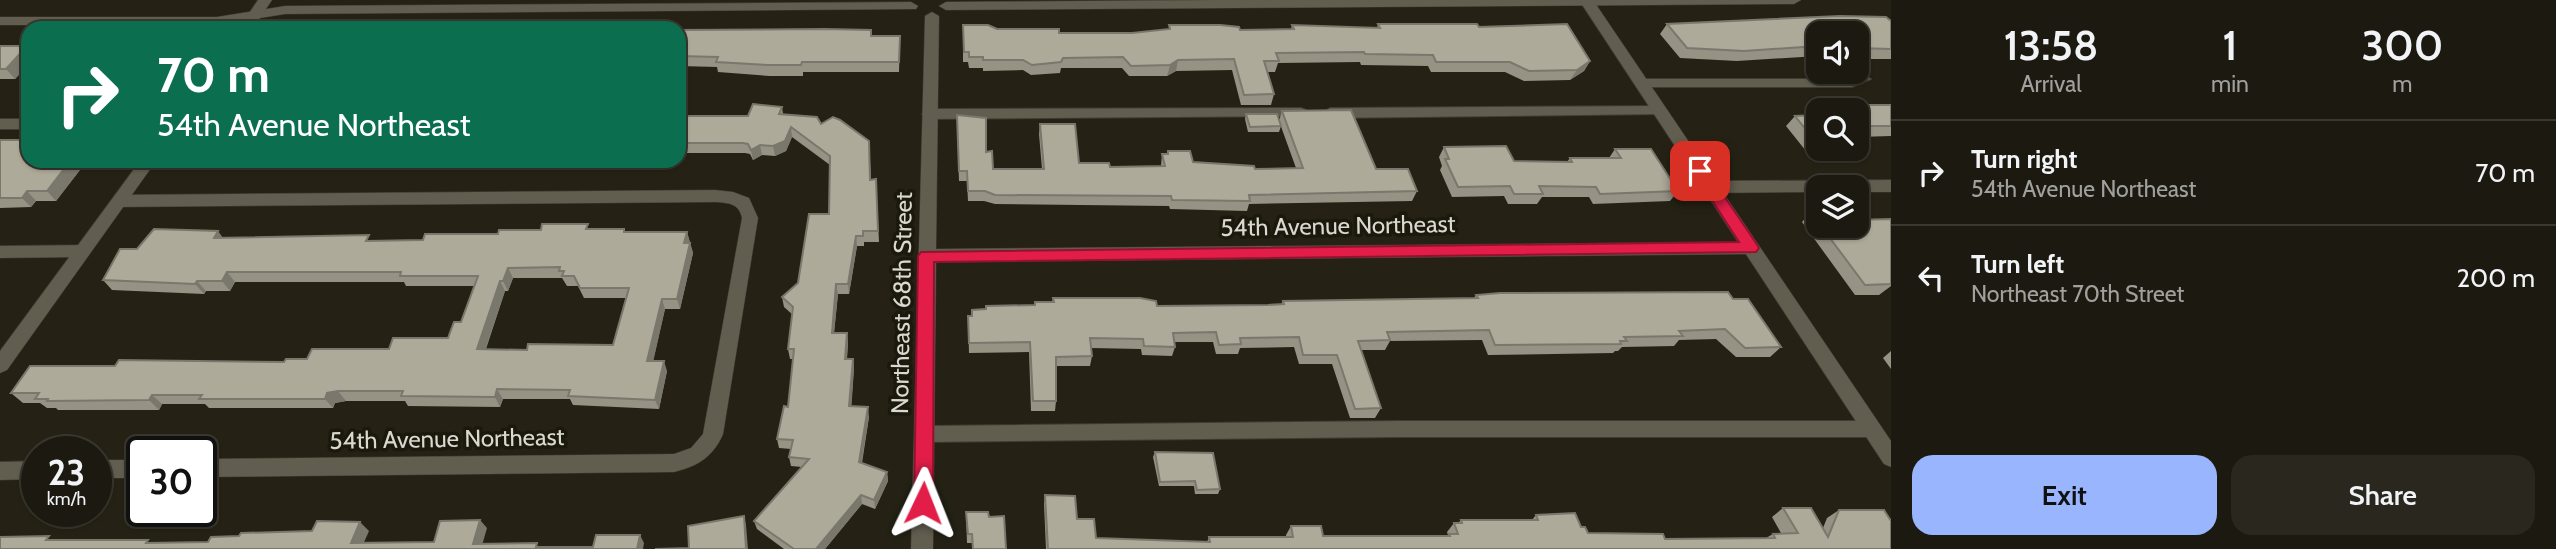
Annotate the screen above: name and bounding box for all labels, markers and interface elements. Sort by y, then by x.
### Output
text: 13:58 [2004,19,2098,71]
text: 1 [2223,19,2237,71]
text: 300 [2362,19,2443,71]
map controls [1806,21,1869,238]
button: sound [1806,21,1869,84]
text: 70 m [157,45,270,104]
icon: right [42,49,133,140]
text: Arrival [2020,70,2082,98]
text: min [2211,70,2249,98]
text: m [2392,70,2413,98]
button: search [1806,98,1869,161]
text: 54th Avenue Northeast [157,105,471,144]
pin [1670,141,1730,201]
text: Turn right [1971,143,2077,175]
icon: arrive [1681,152,1719,190]
icon: right [1912,154,1950,192]
text: 70 m [2475,157,2535,189]
button: layers [1806,175,1869,238]
text: 54th Avenue Northeast [1971,175,2196,203]
street label: Northeast 68th Street [885,192,918,414]
street label: 54th Avenue Northeast [1220,209,1456,242]
text: Turn left [1971,248,2064,280]
icon: left [1912,259,1950,297]
text: 200 m [2456,262,2535,294]
text: Northeast 70th Street [1971,280,2184,308]
street label: 54th Avenue Northeast [329,422,565,455]
speed limit sign: 30 [126,436,217,527]
text: 23 [48,451,85,494]
button: Exit [1912,455,2217,535]
button: Share [2231,455,2535,535]
position arrow [886,466,960,540]
text: km/h [47,488,86,510]

